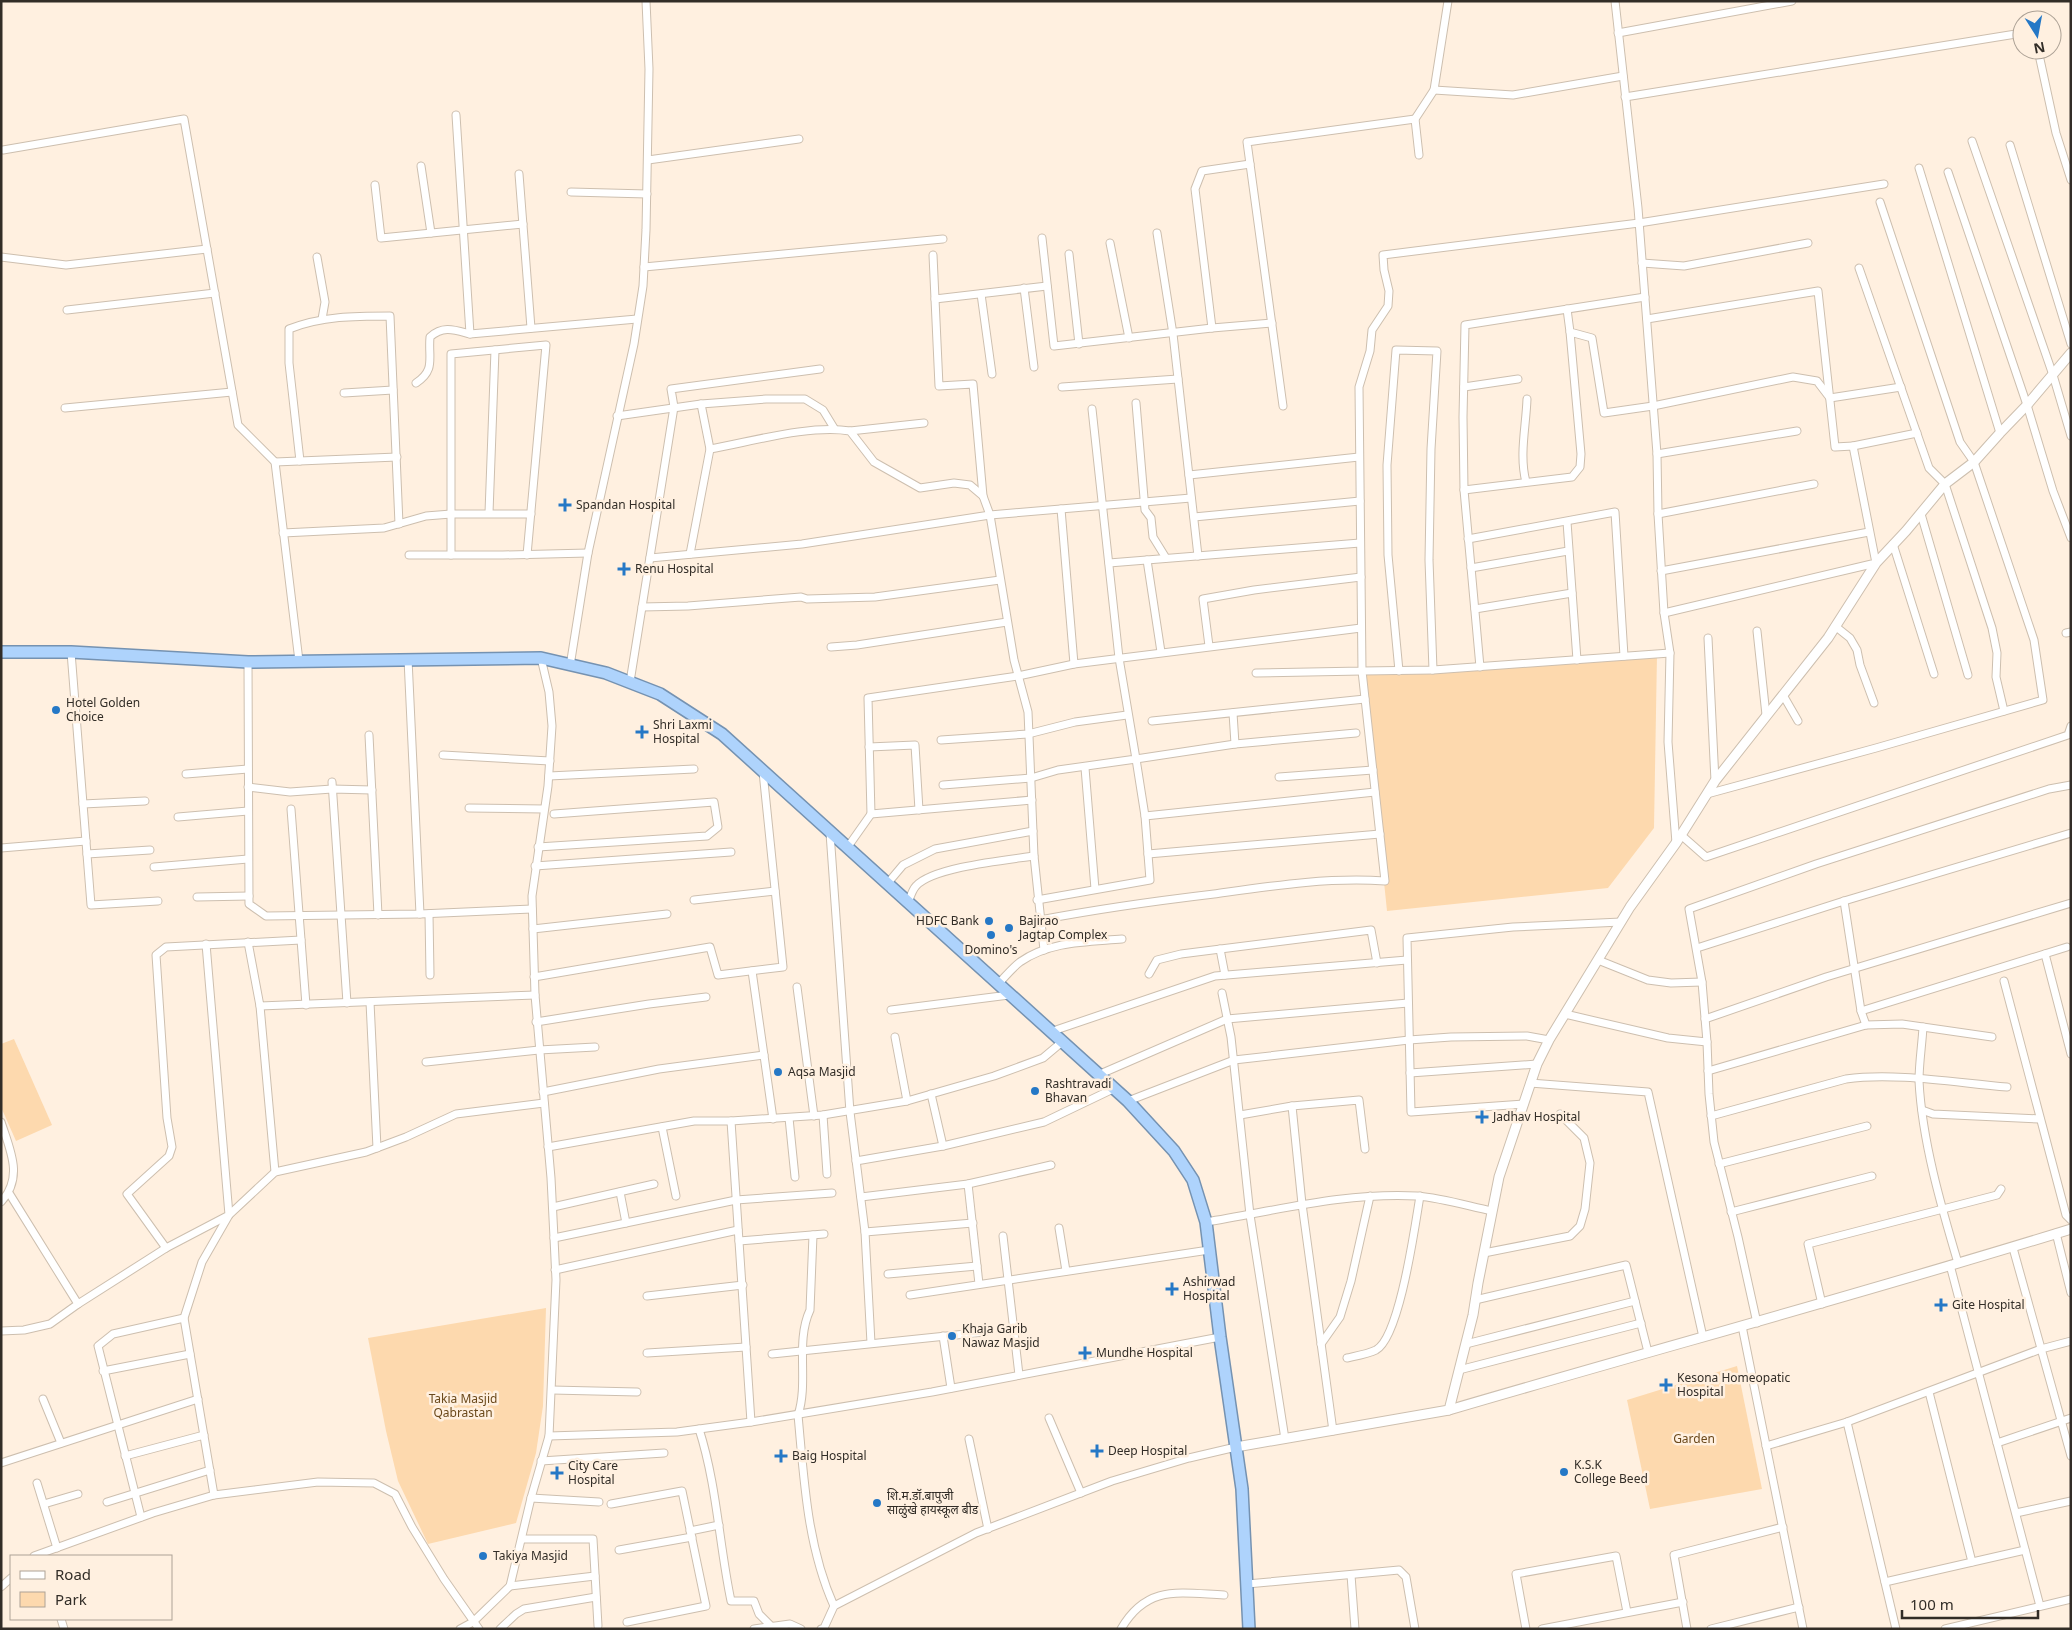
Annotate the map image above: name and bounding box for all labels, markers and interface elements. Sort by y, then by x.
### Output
north arrow [2012,10,2062,60]
text: N [2032,38,2047,59]
place label: Spandan Hospital [576,496,675,513]
marker: Spandan Hospital [558,498,572,512]
place label: Renu Hospital [635,560,714,577]
marker: Renu Hospital [617,562,631,576]
place label: Hotel Golden Choice [66,694,140,725]
marker: Hotel Golden Choice [50,704,62,716]
place label: Shri Laxmi Hospital [653,716,712,747]
marker: Shri Laxmi Hospital [635,725,649,739]
place label: HDFC Bank [916,912,980,929]
place label: Bajirao Jagtap Complex [1018,912,1108,943]
marker: HDFC Bank [983,915,995,927]
marker: Bajirao Jagtap Complex [1003,922,1015,934]
marker: Domino's [985,929,997,941]
place label: Domino's [965,941,1018,958]
place label: Aqsa Masjid [788,1063,856,1080]
marker: Aqsa Masjid [772,1066,784,1078]
place label: Rashtravadi Bhavan [1045,1075,1111,1106]
marker: Rashtravadi Bhavan [1029,1085,1041,1097]
place label: Jadhav Hospital [1492,1108,1580,1125]
marker: Jadhav Hospital [1475,1110,1489,1124]
place label: Ashirwad Hospital [1183,1273,1235,1304]
marker: Ashirwad Hospital [1165,1282,1179,1296]
place label: Gite Hospital [1952,1296,2025,1313]
marker: Gite Hospital [1934,1298,1948,1312]
place label: Khaja Garib Nawaz Masjid [962,1320,1040,1351]
marker: Khaja Garib Nawaz Masjid [946,1330,958,1342]
place label: Mundhe Hospital [1096,1344,1193,1361]
marker: Mundhe Hospital [1078,1346,1092,1360]
place label: Kesona Homeopatic Hospital [1677,1369,1790,1400]
marker: Kesona Homeopatic Hospital [1659,1378,1673,1392]
park label: Takia Masjid Qabrastan [429,1390,497,1421]
park label: Garden [1673,1430,1715,1447]
place label: Deep Hospital [1108,1442,1187,1459]
marker: Deep Hospital [1090,1444,1104,1458]
place label: Baig Hospital [792,1447,867,1464]
marker: Baig Hospital [774,1449,788,1463]
place label: K.S.K College Beed [1574,1456,1648,1487]
place label: City Care Hospital [568,1457,618,1488]
marker: City Care Hospital [550,1466,564,1480]
marker: K.S.K College Beed [1558,1466,1570,1478]
place label: शि.म.डॉ.बापुजी साळुंखे हायस्कूल बीड [887,1487,979,1518]
marker: शि.म.डॉ.बापुजी साळुंखे हायस्कूल बीड [871,1497,883,1509]
place label: Takiya Masjid [493,1547,568,1564]
marker: Takiya Masjid [477,1550,489,1562]
legend [10,1555,172,1620]
text: Road [55,1564,91,1584]
scale bar [1902,1588,2038,1620]
text: Park [55,1589,87,1609]
text: 100 m [1910,1594,1954,1614]

